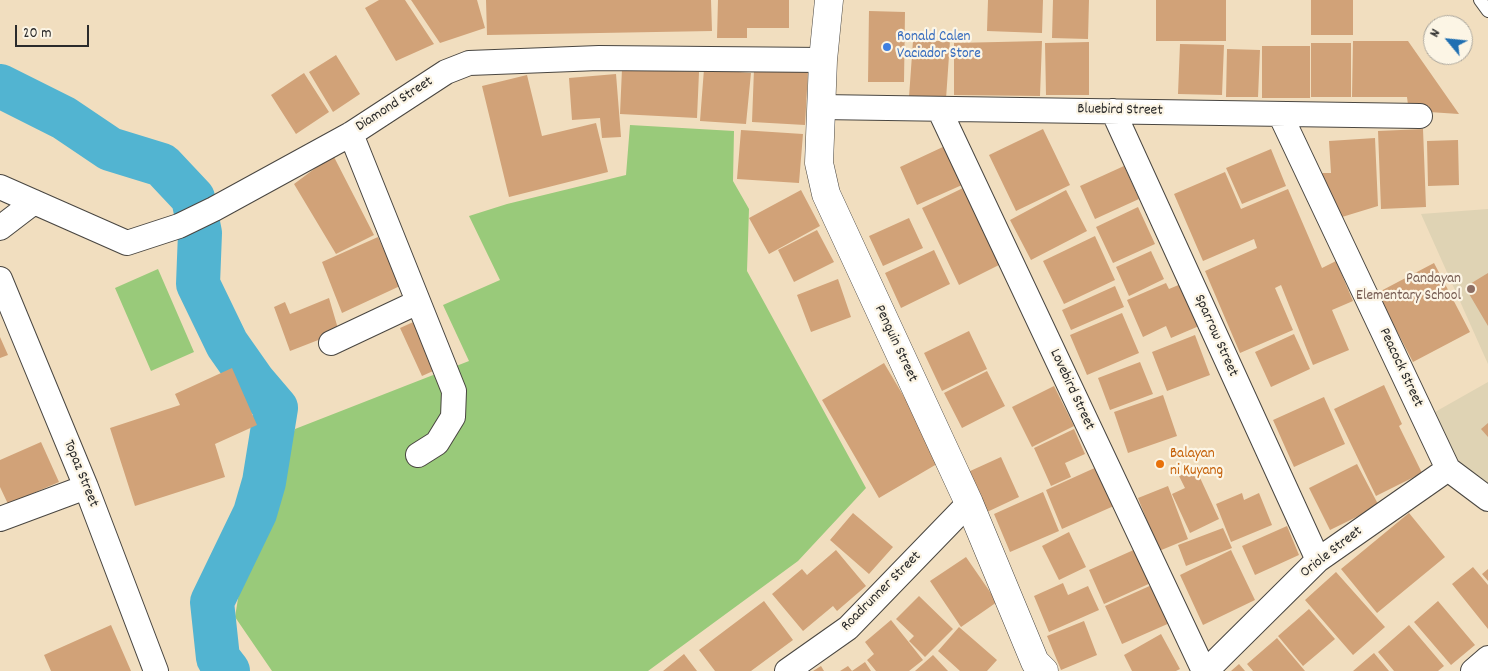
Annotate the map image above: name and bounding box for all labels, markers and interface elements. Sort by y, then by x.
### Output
scale bar [18,15,91,47]
north arrow [1423,15,1473,65]
text: 20 m [23,23,51,45]
text: N [1425,26,1446,41]
place label: Ronald Calen Vaciador Store [897,29,981,64]
marker: Ronald Calen Vaciador Store [881,41,893,53]
street label: Diamond Street [353,73,437,137]
street label: Bluebird Street [1077,101,1163,121]
place label: Pandayan Elementary School [1356,271,1461,306]
marker: Pandayan Elementary School [1465,283,1477,295]
street label: Sparrow Street [1189,292,1241,380]
street label: Penguin Street [869,303,921,385]
street label: Peacock Street [1374,326,1426,410]
street label: Lovebird Street [1044,347,1098,433]
street label: Topaz Street [58,438,102,510]
place label: Balayan ni Kuyang [1170,446,1223,481]
marker: Balayan ni Kuyang [1154,458,1166,470]
street label: Oriole Street [1297,523,1367,583]
street label: Roadrunner Street [838,548,926,636]

